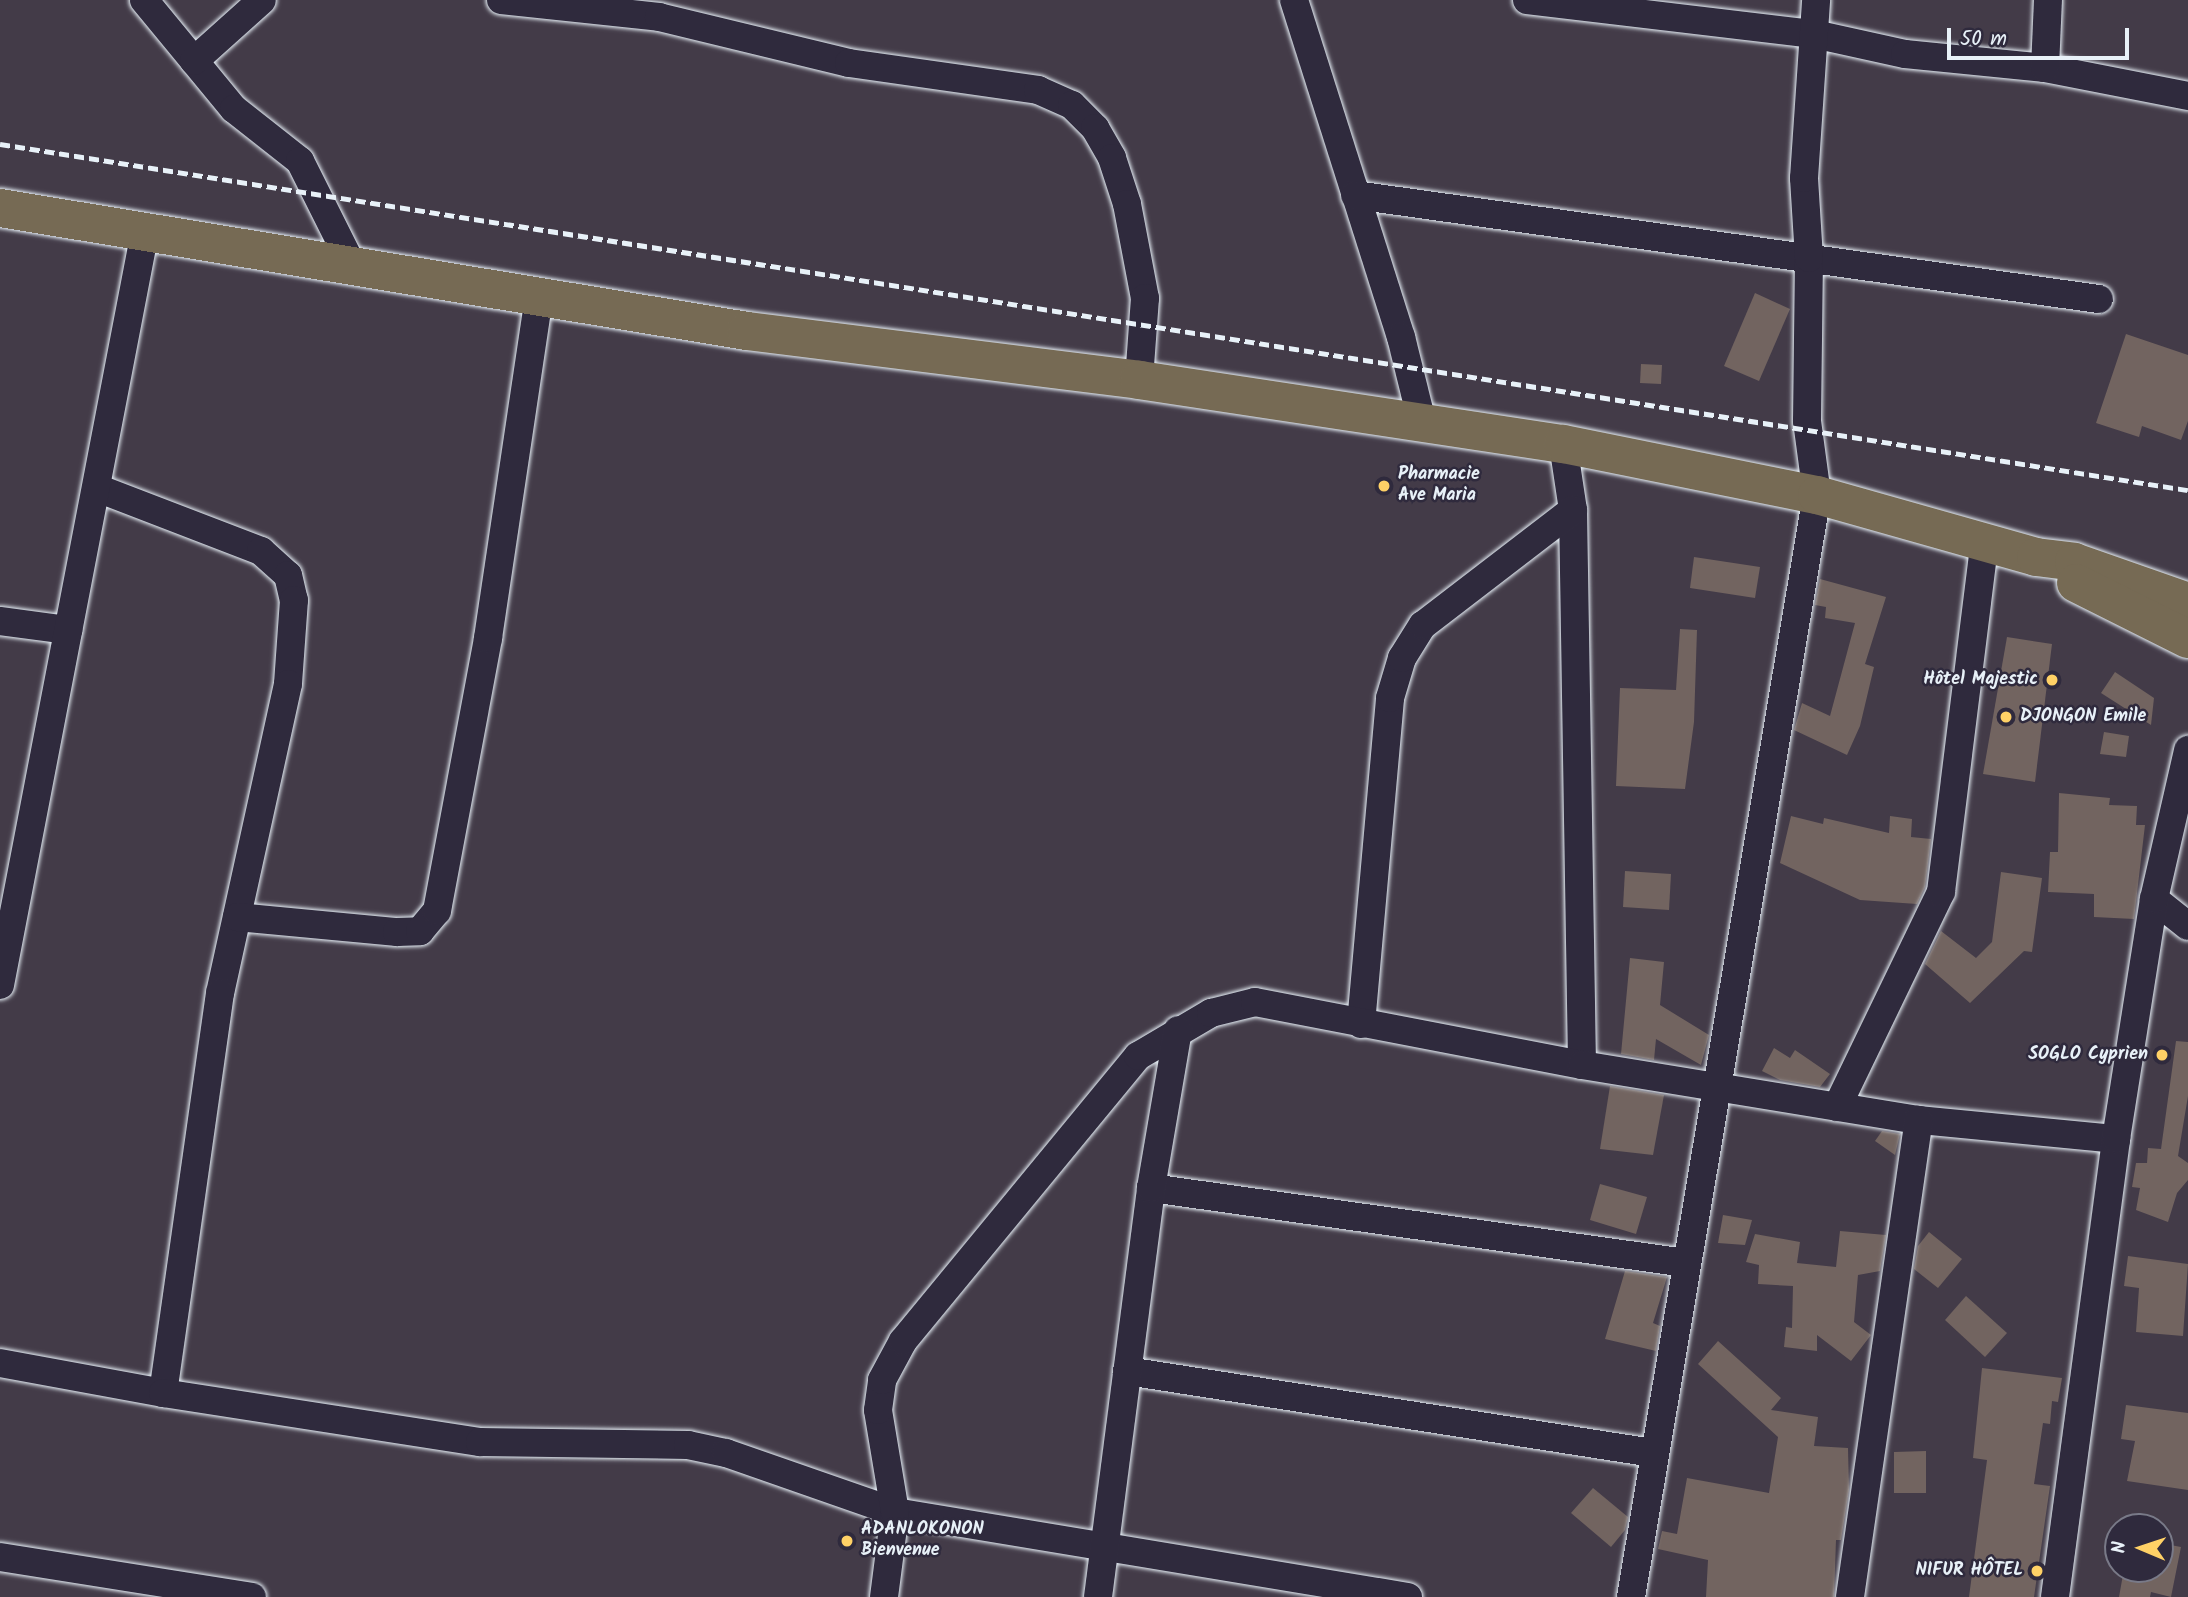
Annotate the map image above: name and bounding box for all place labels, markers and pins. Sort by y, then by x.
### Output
place label: Pharmacie Ave Maria [1398,465,1480,508]
marker: Pharmacie Ave Maria [1376,478,1392,494]
place label: Hôtel Majestic [1923,669,2038,691]
marker: Hôtel Majestic [2044,672,2060,688]
place label: DJONGON Emile [2020,706,2146,728]
marker: DJONGON Emile [1998,709,2014,725]
place label: SOGLO Cyprien [2028,1044,2148,1066]
marker: SOGLO Cyprien [2154,1047,2170,1063]
place label: ADANLOKONON Bienvenue [861,1520,984,1562]
marker: ADANLOKONON Bienvenue [839,1533,855,1549]
place label: NIFUR HÔTEL [1915,1560,2023,1582]
marker: NIFUR HÔTEL [2029,1563,2045,1579]

